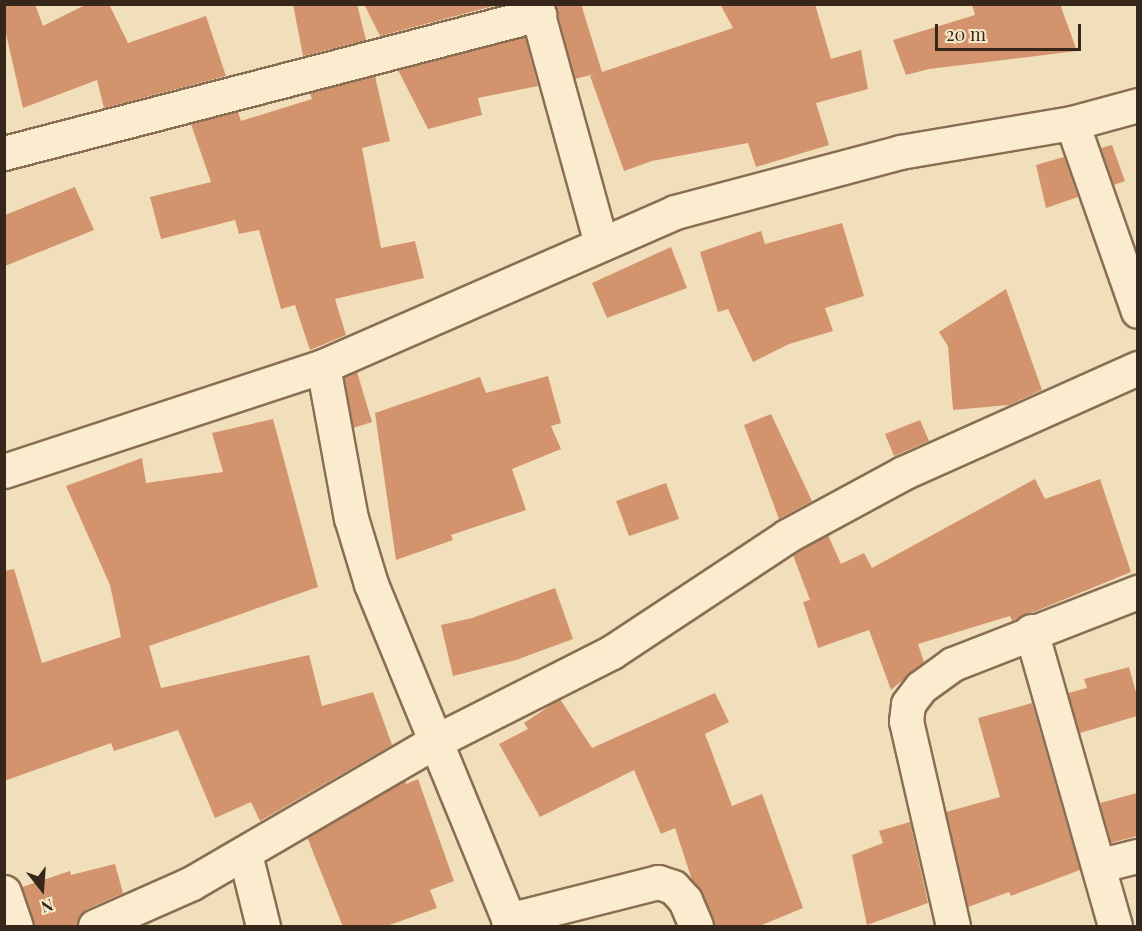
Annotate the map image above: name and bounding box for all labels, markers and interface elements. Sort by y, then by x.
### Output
scale bar [938,12,1084,50]
text: 20 m [946,22,986,46]
north arrow [12,859,72,919]
text: N [39,895,56,918]

